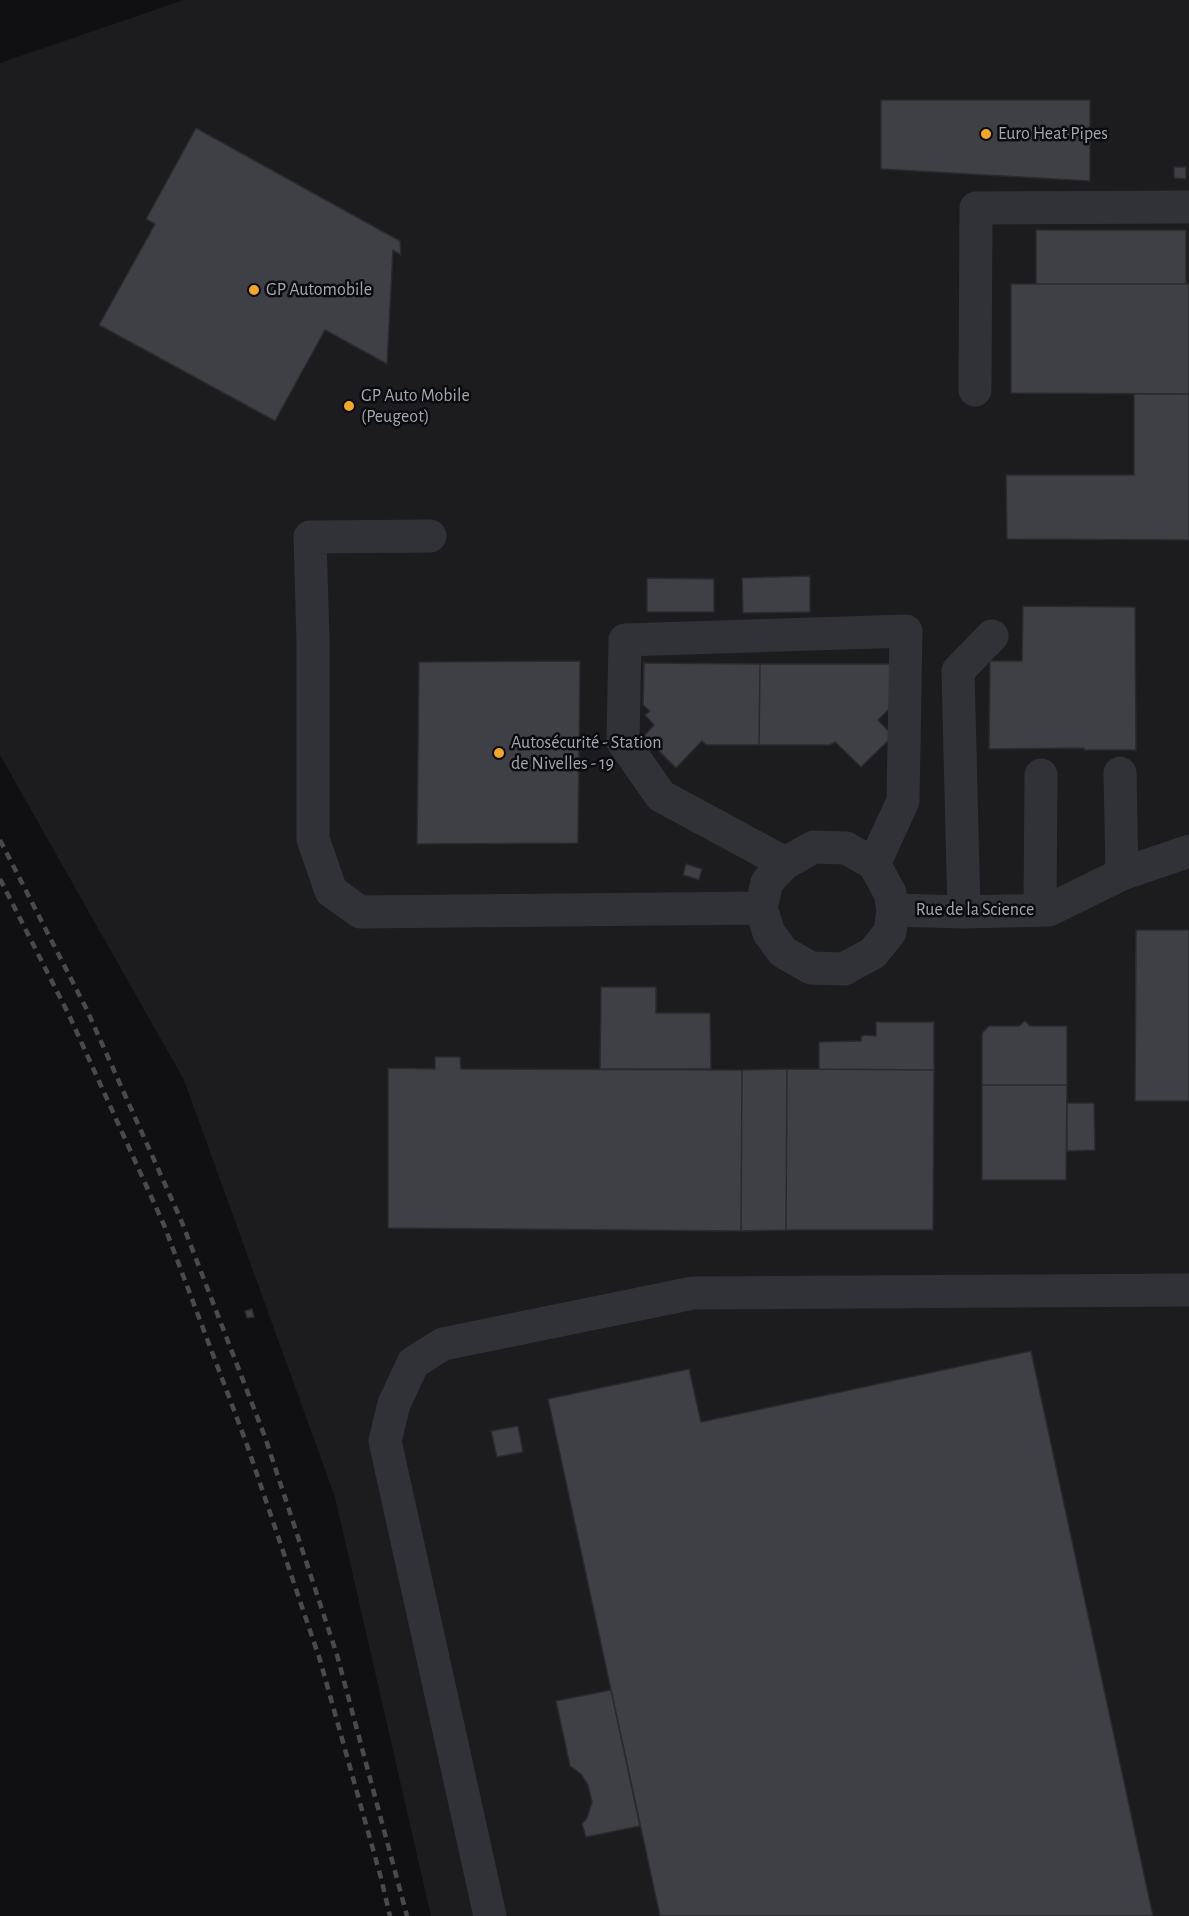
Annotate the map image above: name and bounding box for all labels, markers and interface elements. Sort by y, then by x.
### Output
place label: Euro Heat Pipes [998,123,1108,145]
marker: Euro Heat Pipes [979,127,993,141]
place label: GP Automobile [266,279,372,301]
marker: GP Automobile [247,283,261,297]
place label: GP Auto Mobile (Peugeot) [361,385,470,428]
marker: GP Auto Mobile (Peugeot) [342,399,356,413]
place label: Autosécurité - Station de Nivelles - 19 [511,732,661,774]
marker: Autosécurité - Station de Nivelles - 19 [492,746,506,760]
street label: Rue de la Science [916,899,1034,921]

